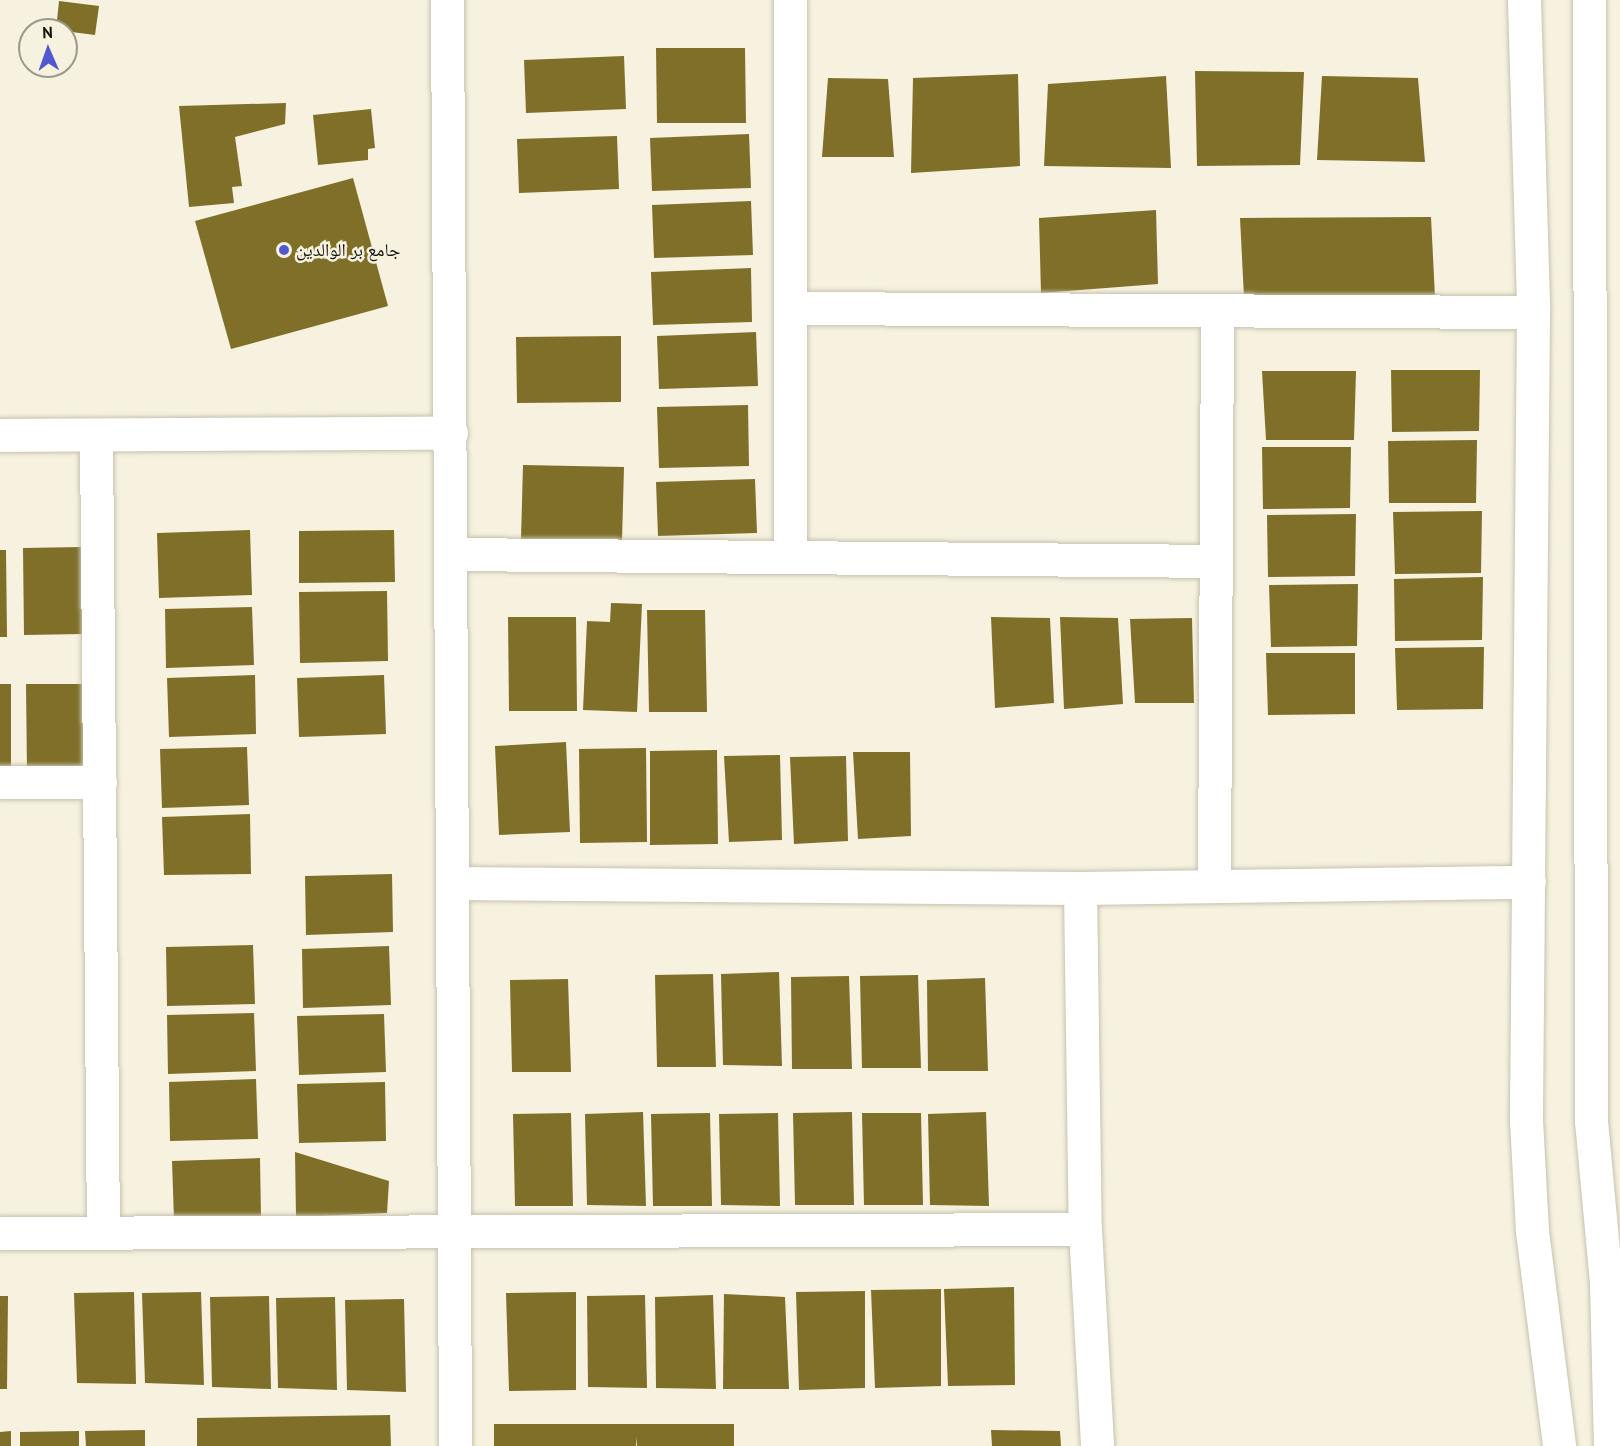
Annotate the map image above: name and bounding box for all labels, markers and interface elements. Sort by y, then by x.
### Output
north arrow [18,18,78,78]
text: N [42,22,53,42]
place label: جامع بر الوالدين [296,239,400,261]
marker: جامع بر الوالدين [277,243,291,257]

